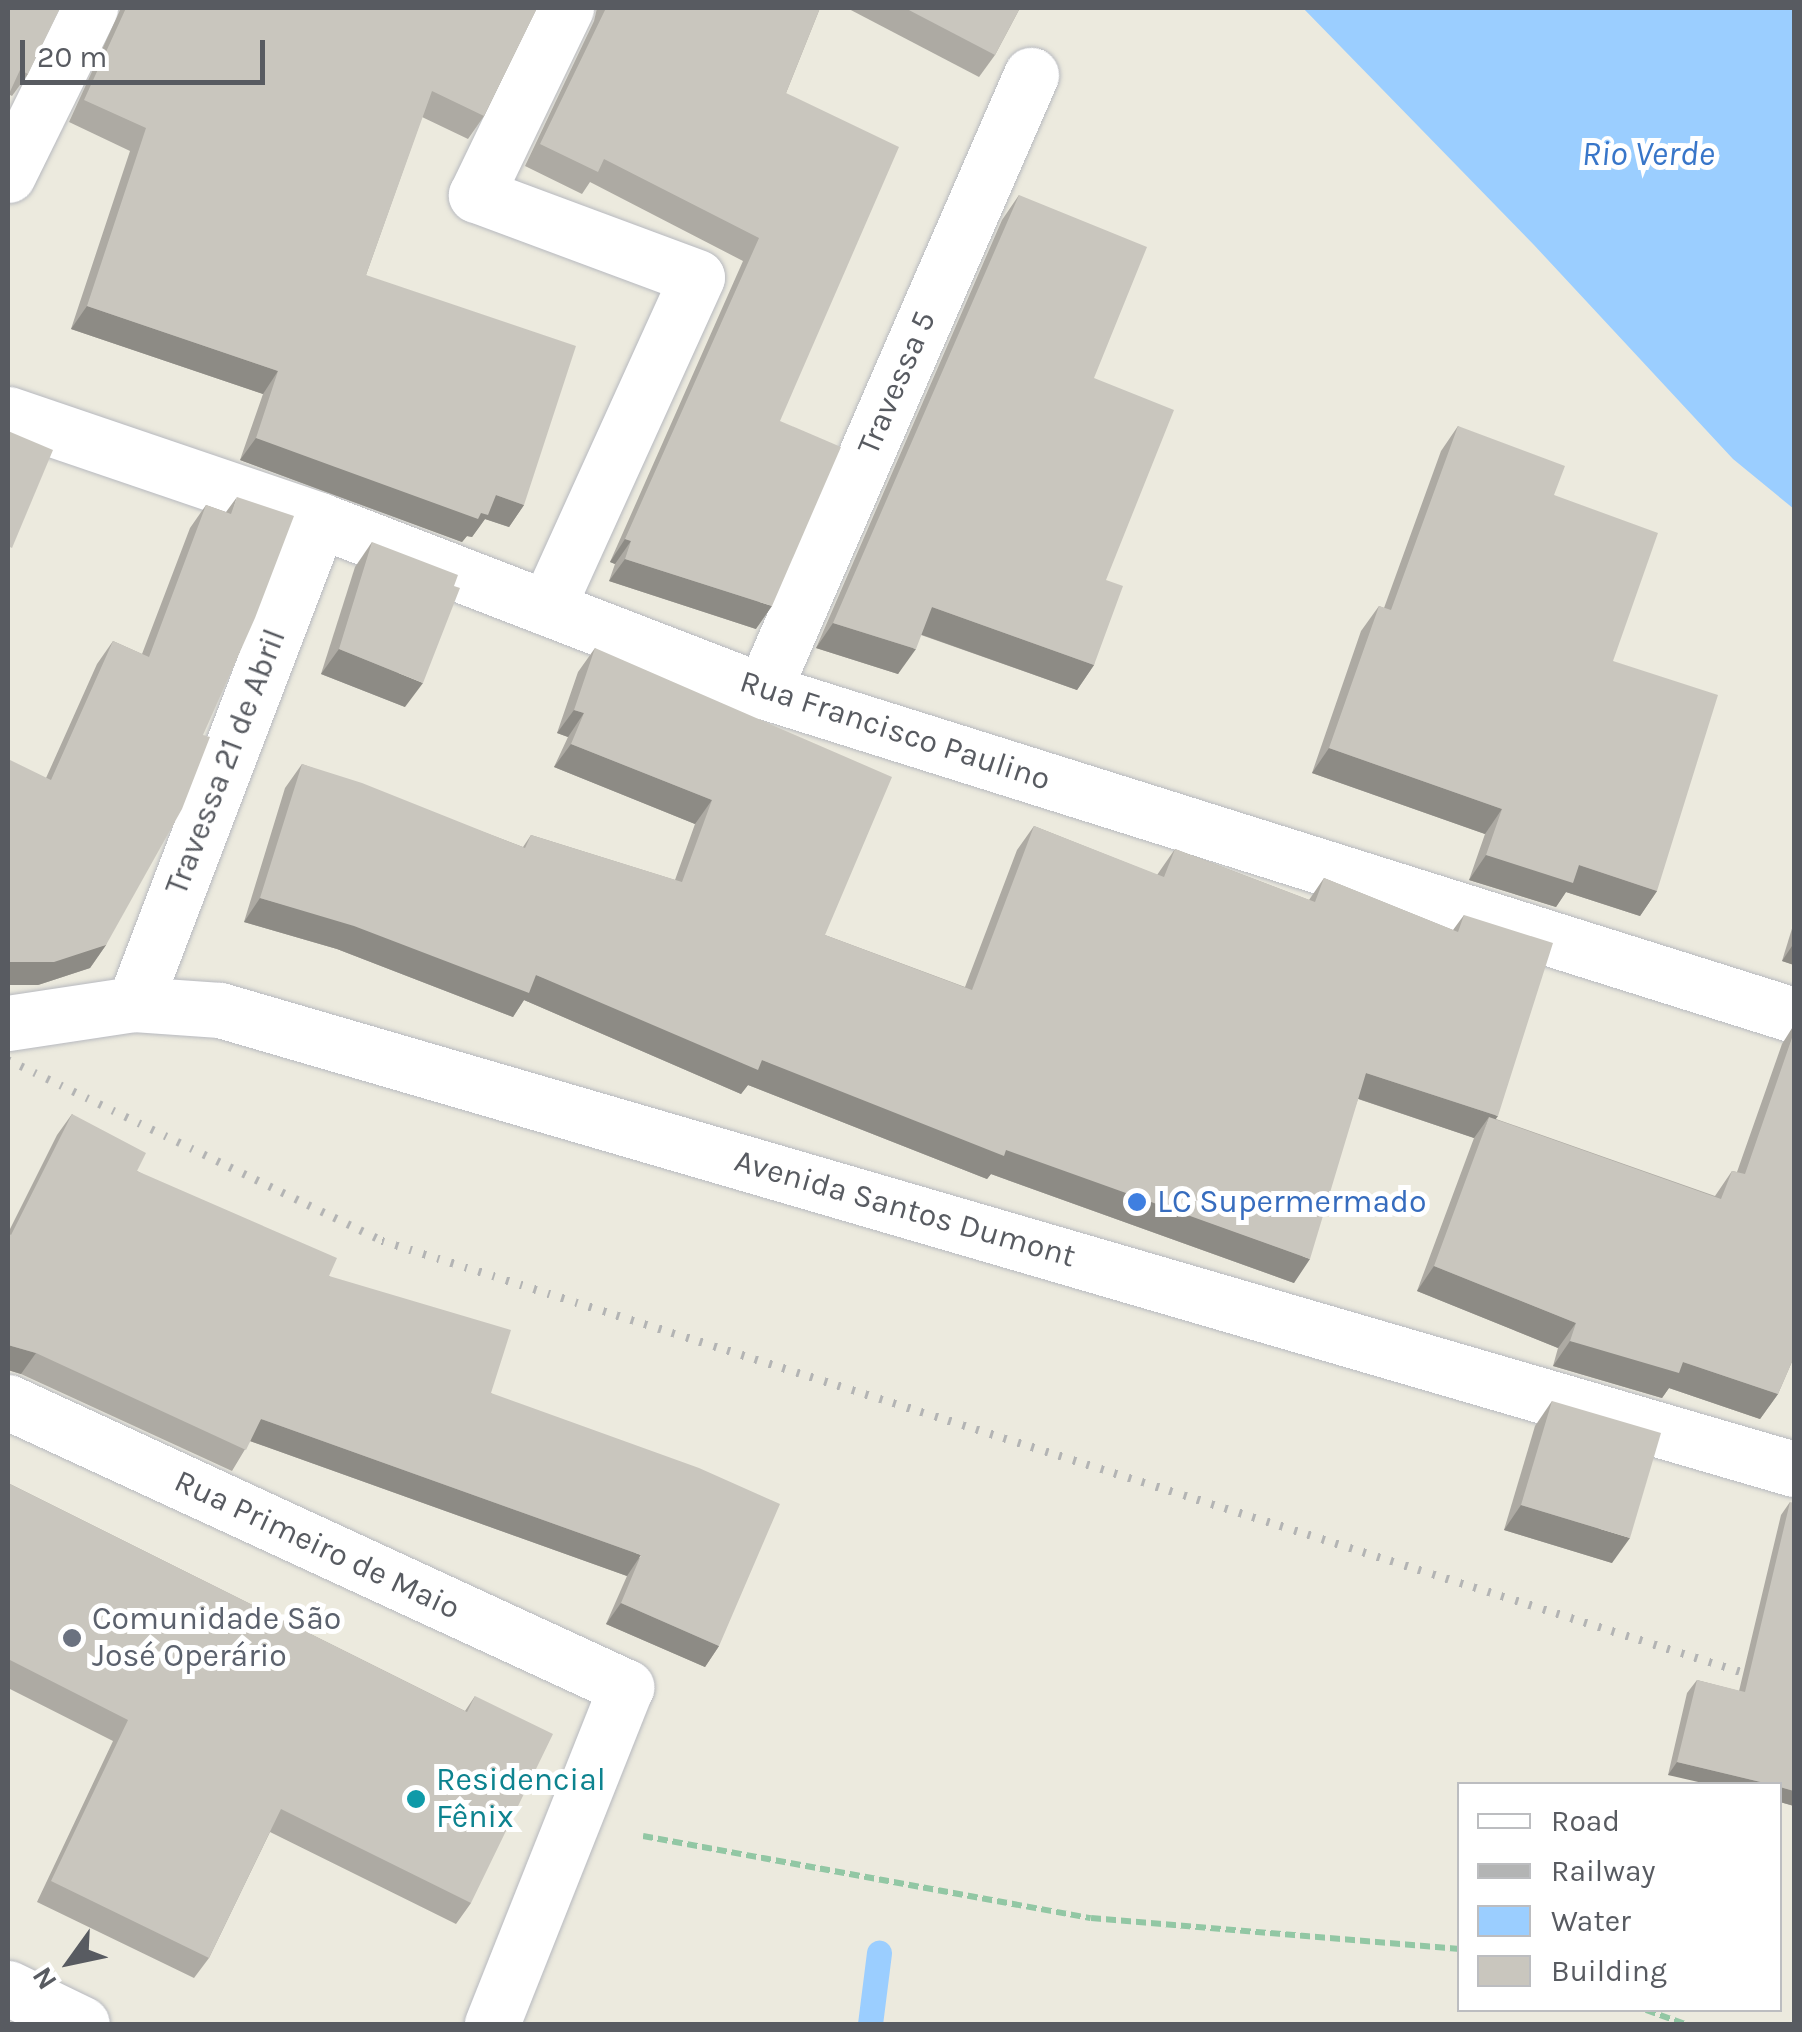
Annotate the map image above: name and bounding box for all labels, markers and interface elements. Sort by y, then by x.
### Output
scale bar [25,20,270,82]
text: 20 m [37,39,107,75]
water label: Rio Verde [1581,133,1715,175]
street label: Travessa 5 [850,305,944,461]
street label: Travessa 21 de Abril [158,624,294,900]
street label: Rua Francisco Paulino [735,663,1055,799]
street label: Avenida Santos Dumont [730,1142,1080,1276]
place label: LC Supermermado [1157,1183,1427,1221]
marker: LC Supermermado [1126,1191,1148,1213]
street label: Rua Primeiro de Maio [168,1462,466,1628]
place label: Comunidade São José Operário [92,1601,341,1676]
marker: Comunidade São José Operário [61,1627,83,1649]
place label: Residencial Fênix [436,1762,606,1837]
legend [1457,1782,1782,2012]
marker: Residencial Fênix [405,1788,427,1810]
text: Road [1551,1803,1620,1839]
text: Railway [1551,1853,1655,1889]
text: Water [1551,1903,1631,1939]
north arrow [20,1912,120,2012]
text: Building [1551,1953,1667,1989]
text: N [25,1961,64,1996]

